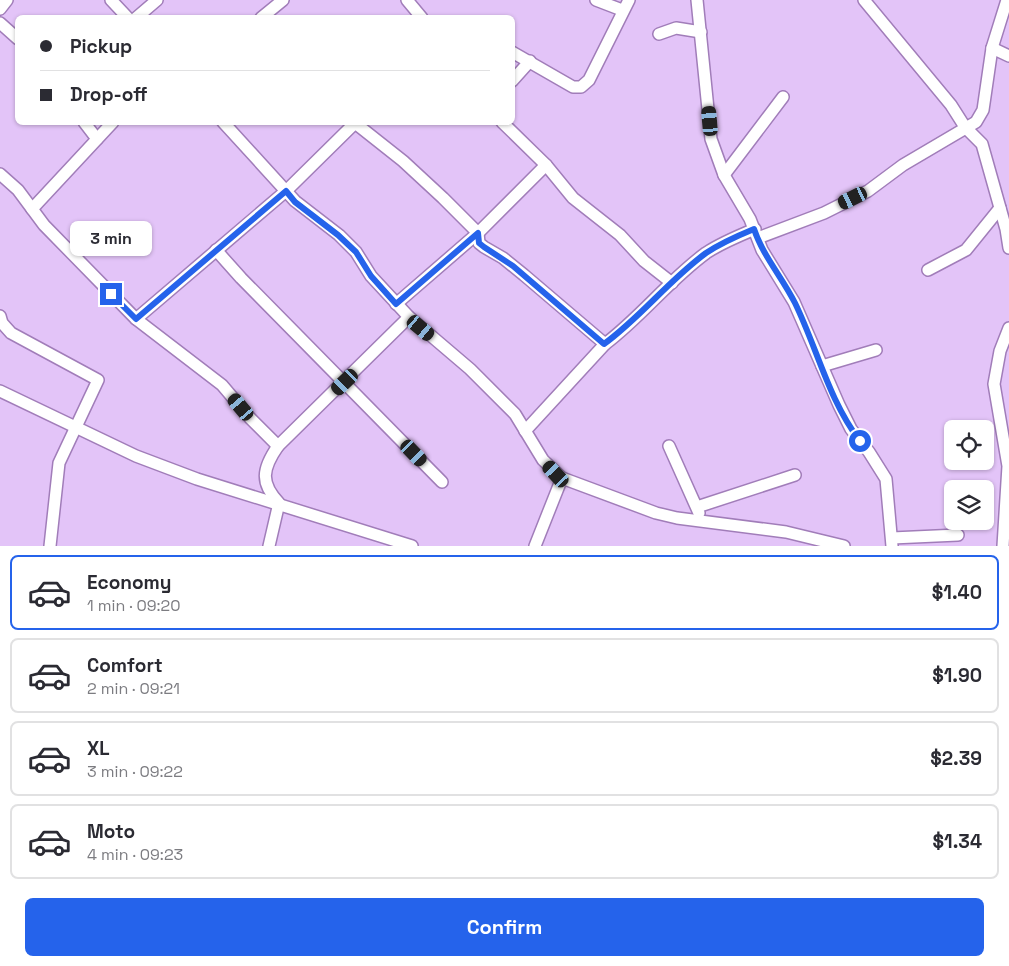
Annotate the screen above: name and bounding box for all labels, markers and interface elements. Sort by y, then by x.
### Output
text: Pickup [70,34,132,59]
text: Drop-off [70,82,148,107]
car [701,105,718,137]
car [836,185,869,211]
callout: 3 min [70,222,152,256]
text: 3 min [90,228,132,249]
route end [100,283,122,305]
car [404,313,437,343]
car [328,366,361,398]
car [225,391,256,423]
map controls [944,420,994,530]
button: locate [944,420,994,470]
route start [849,430,871,452]
car [398,437,429,469]
car [540,458,571,490]
button: layers [944,480,994,530]
icon: car [27,570,72,615]
text: Economy [87,570,171,595]
text: $1.40 [932,580,982,605]
text: 1 min · 09:20 [87,595,181,616]
icon: car [27,653,72,698]
text: Comfort [87,653,163,678]
text: $1.90 [932,663,982,688]
text: 2 min · 09:21 [87,678,180,699]
icon: car [27,736,72,781]
text: XL [87,736,110,761]
text: $2.39 [930,746,982,771]
text: 3 min · 09:22 [87,761,183,782]
icon: car [27,819,72,864]
text: Moto [87,819,135,844]
text: $1.34 [933,829,982,854]
text: 4 min · 09:23 [87,844,183,865]
button: Confirm [25,898,984,956]

